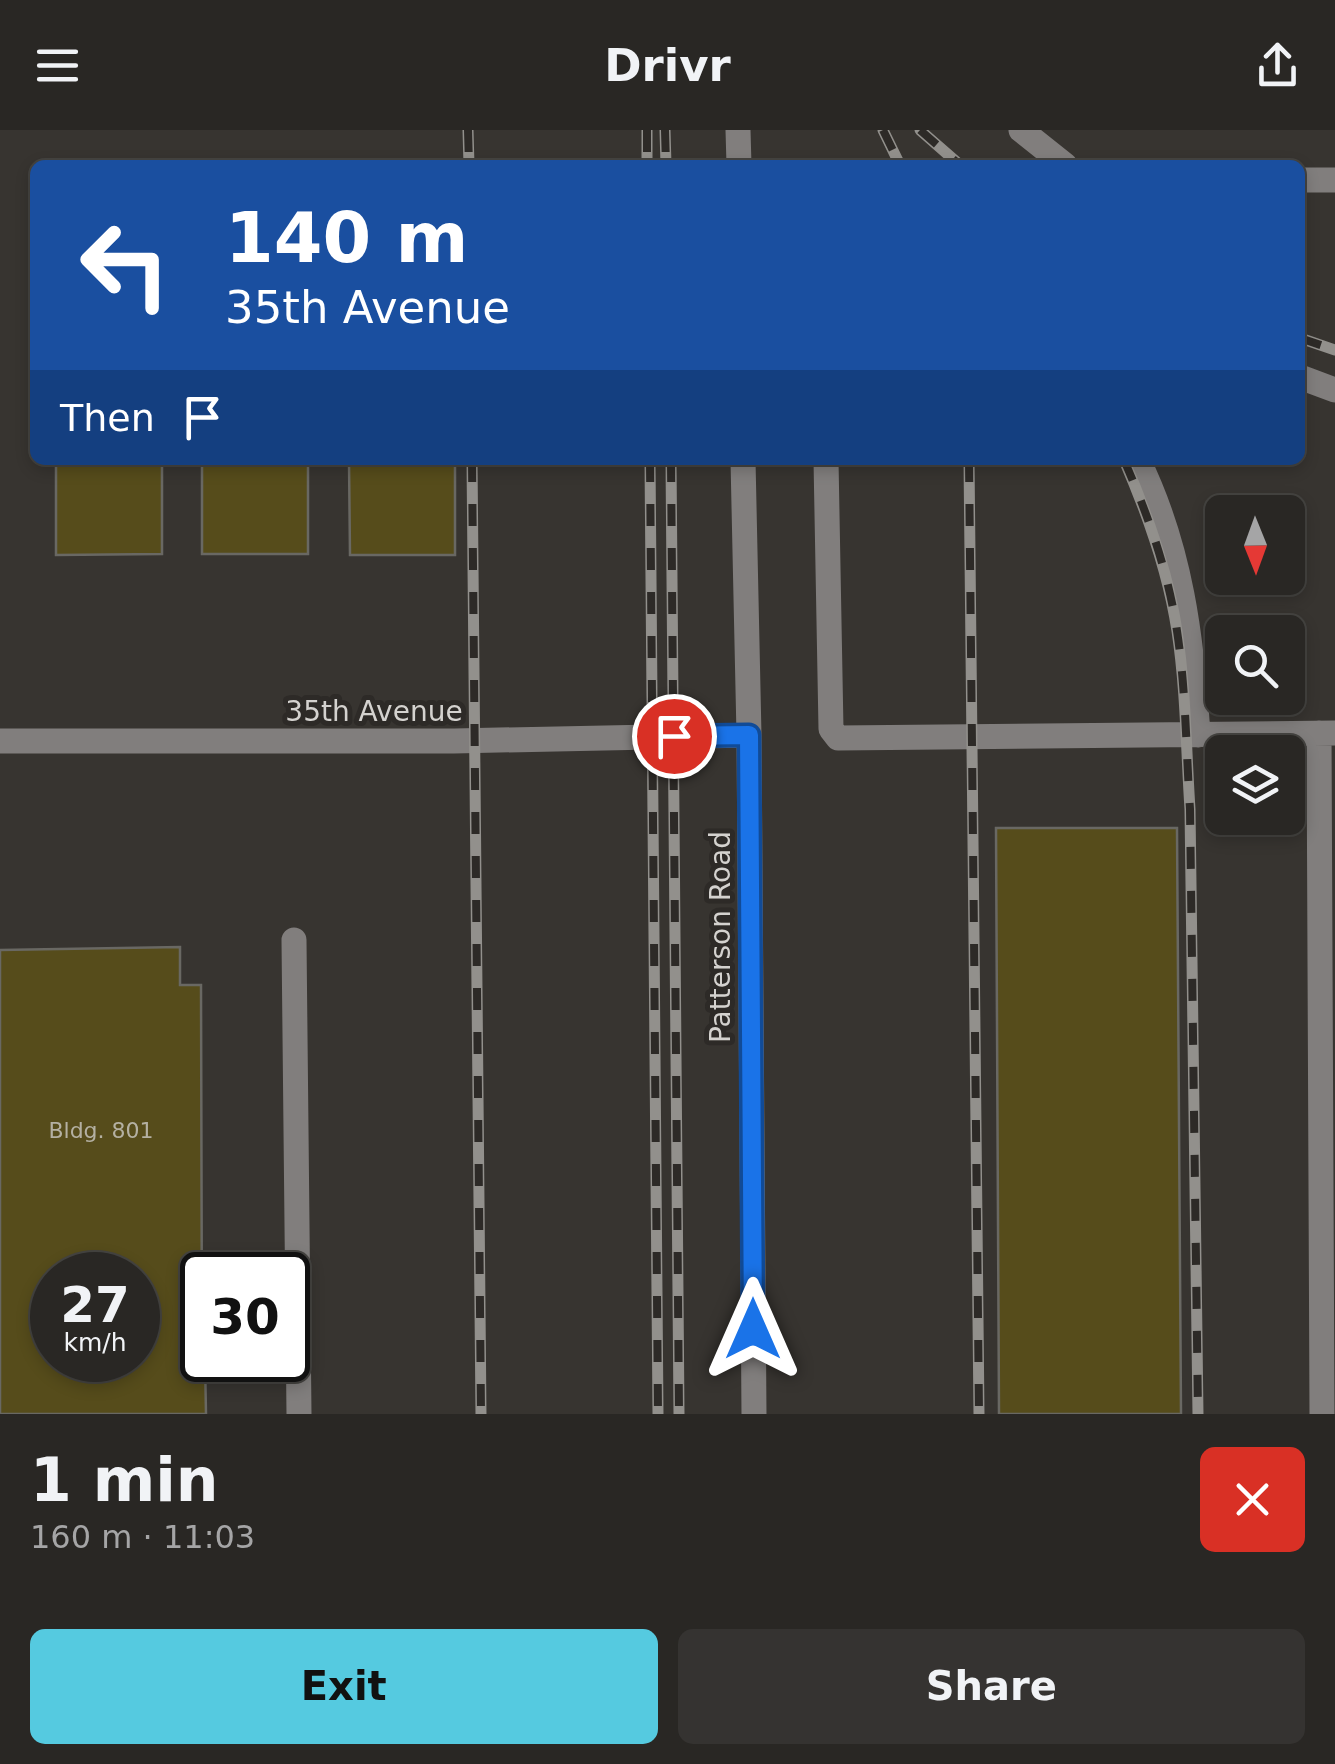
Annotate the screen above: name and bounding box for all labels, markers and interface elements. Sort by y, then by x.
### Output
icon: menu [30,38,85,93]
icon: share [1250,38,1305,93]
text: Drivr [604,39,731,92]
text: 140 m [225,197,468,279]
icon: left [60,200,190,330]
text: 35th Avenue [225,281,510,334]
icon: arrive [175,390,230,445]
text: Then [60,396,155,440]
north arrow [1205,495,1305,595]
map controls [1205,495,1305,835]
button: search [1205,615,1305,715]
pin [632,694,717,779]
street label: 35th Avenue [285,695,463,728]
icon: arrive [647,709,702,764]
button: layers [1205,735,1305,835]
street label: Patterson Road [704,831,737,1043]
house number: Bldg. 801 [48,1118,154,1143]
speed limit sign: 30 [180,1252,310,1382]
text: 27 [60,1276,130,1334]
position arrow [701,1277,805,1381]
text: km/h [63,1328,127,1357]
text: 1 min [30,1445,218,1515]
button: close [1200,1447,1305,1552]
text: 160 m · 11:03 [30,1518,255,1556]
button: Exit [30,1629,658,1744]
button: Share [678,1629,1305,1744]

